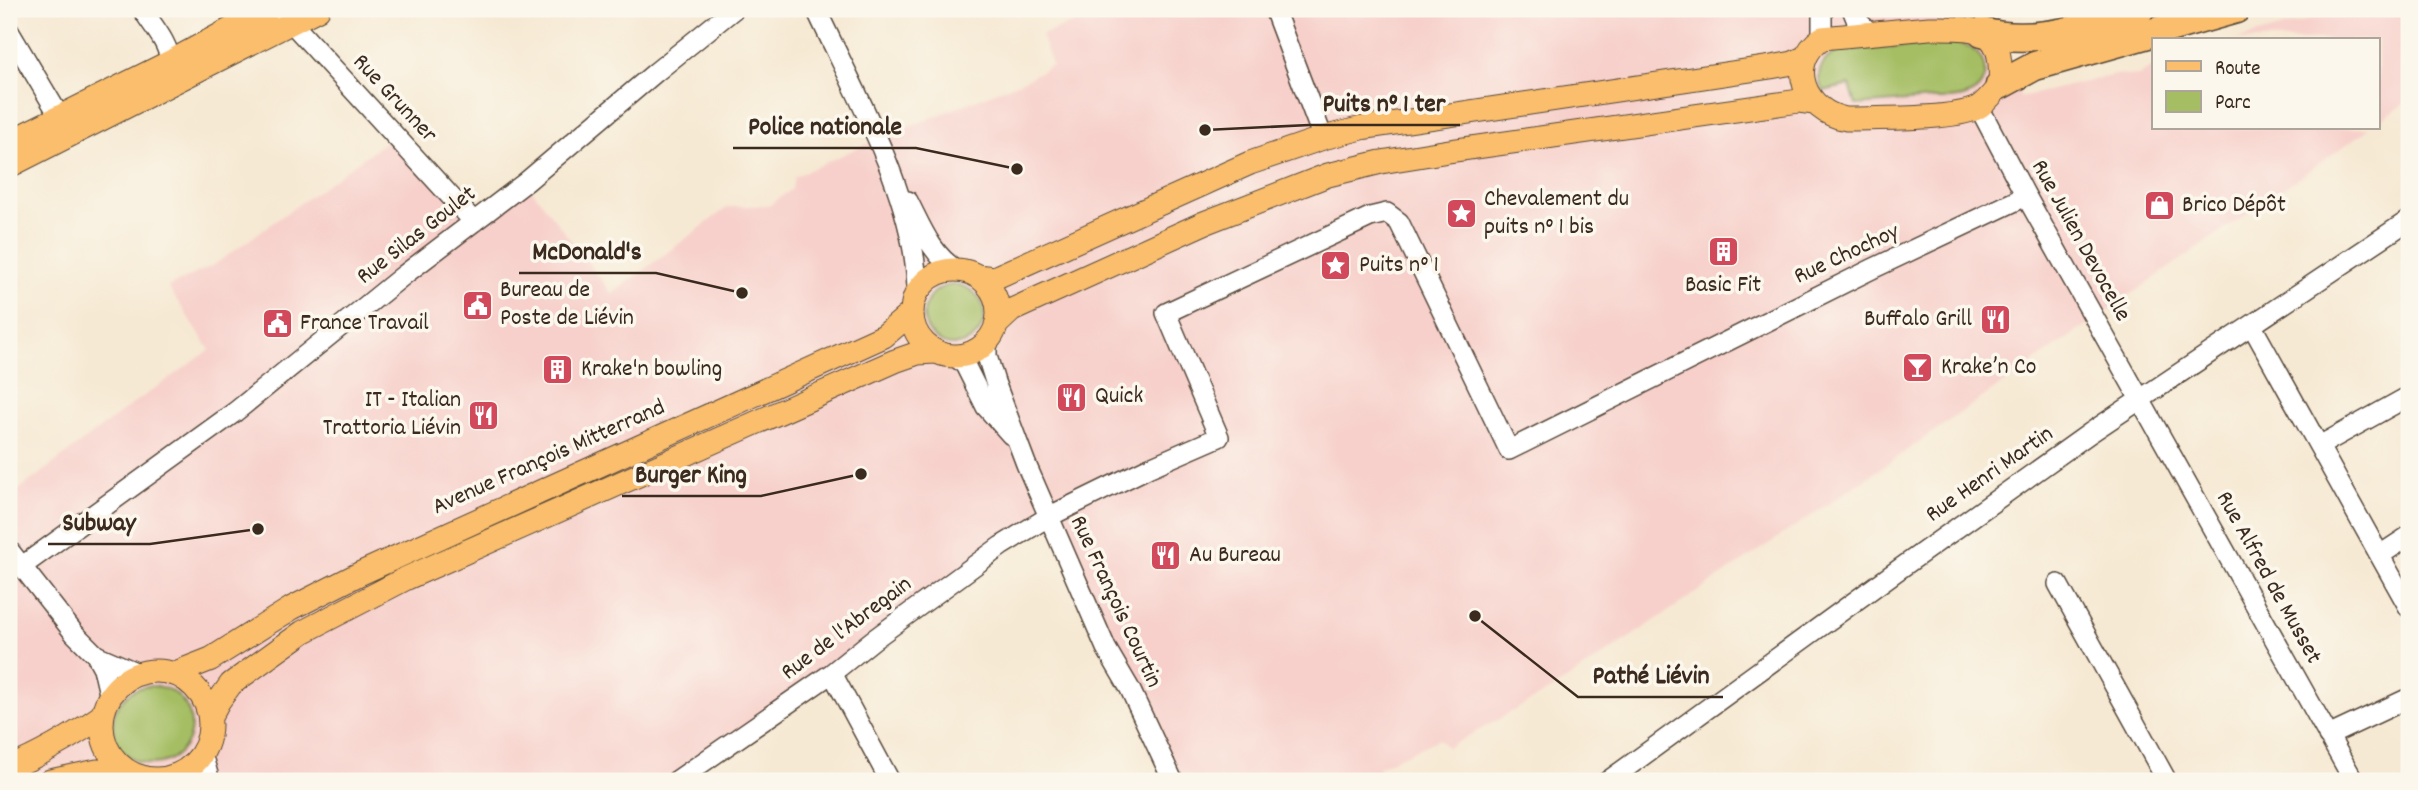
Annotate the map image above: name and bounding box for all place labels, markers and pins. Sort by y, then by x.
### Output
callout: Puits n° 1 ter [1309,78,1460,125]
callout: Police nationale [733,101,916,148]
place label: Chevalement du puits n° 1 bis [1484,183,1629,245]
shop icon: Brico Dépôt [2142,189,2176,223]
place label: Brico Dépôt [2182,189,2286,223]
place icon: Chevalement du puits n° 1 bis [1444,197,1478,231]
callout: McDonald's [519,226,656,273]
building icon: Basic Fit [1706,235,1740,269]
place icon: Puits n° 1 [1319,249,1353,283]
place label: Puits n° 1 [1359,249,1439,283]
place label: Basic Fit [1685,269,1761,303]
place label: Bureau de Poste de Liévin [500,274,634,336]
public building icon: Bureau de Poste de Liévin [460,288,494,322]
place label: Buffalo Grill [1864,303,1972,337]
restaurant icon: Buffalo Grill [1978,303,2012,337]
public building icon: France Travail [260,307,294,341]
place label: France Travail [300,307,429,341]
bar icon: Krake’n Co [1901,351,1935,385]
place label: Krake’n Co [1941,351,2037,385]
building icon: Krake'n bowling [541,353,575,387]
place label: Krake'n bowling [581,353,722,387]
restaurant icon: Quick [1055,380,1089,414]
place label: Quick [1095,380,1143,414]
place label: IT - Italian Trattoria Liévin [323,384,461,446]
restaurant icon: IT - Italian Trattoria Liévin [467,398,501,432]
callout: Burger King [622,449,761,496]
callout: Subway [48,497,150,544]
restaurant icon: Au Bureau [1149,539,1183,573]
place label: Au Bureau [1189,539,1281,573]
callout: Pathé Liévin [1578,650,1723,697]

